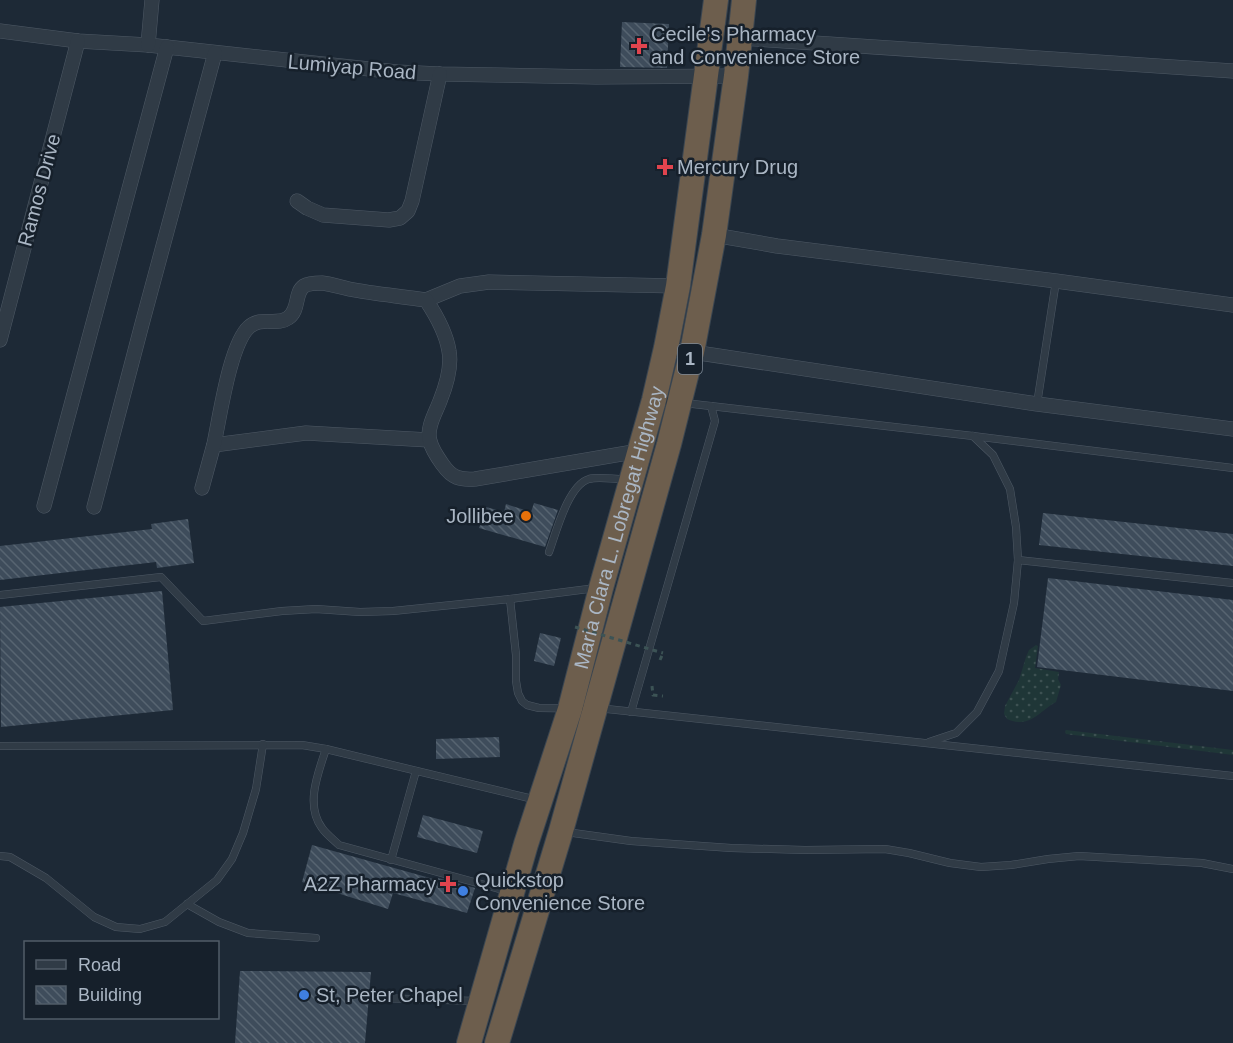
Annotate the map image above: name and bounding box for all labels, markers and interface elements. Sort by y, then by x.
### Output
place label: Cecile's Pharmacy and Convenience Store [651,23,860,68]
marker: Cecile's Pharmacy and Convenience Store [632,39,646,53]
street label: Lumiyap Road [287,50,417,84]
street label: Ramos Drive [13,131,65,249]
place label: Mercury Drug [677,156,798,178]
marker: Mercury Drug [658,160,672,174]
road number: 1 [678,344,702,374]
street label: Maria Clara L. Lobregat Highway [570,384,668,671]
place label: Jollibee [446,505,514,527]
marker: Jollibee [519,509,533,523]
place label: Quickstop Convenience Store [475,869,645,914]
place label: A2Z Pharmacy [304,873,436,895]
marker: A2Z Pharmacy [441,877,455,891]
marker: Quickstop Convenience Store [456,884,470,898]
legend [24,941,219,1019]
text: Road [78,955,121,975]
place label: St, Peter Chapel [316,984,463,1006]
text: Building [78,985,142,1005]
marker: St, Peter Chapel [297,988,311,1002]

